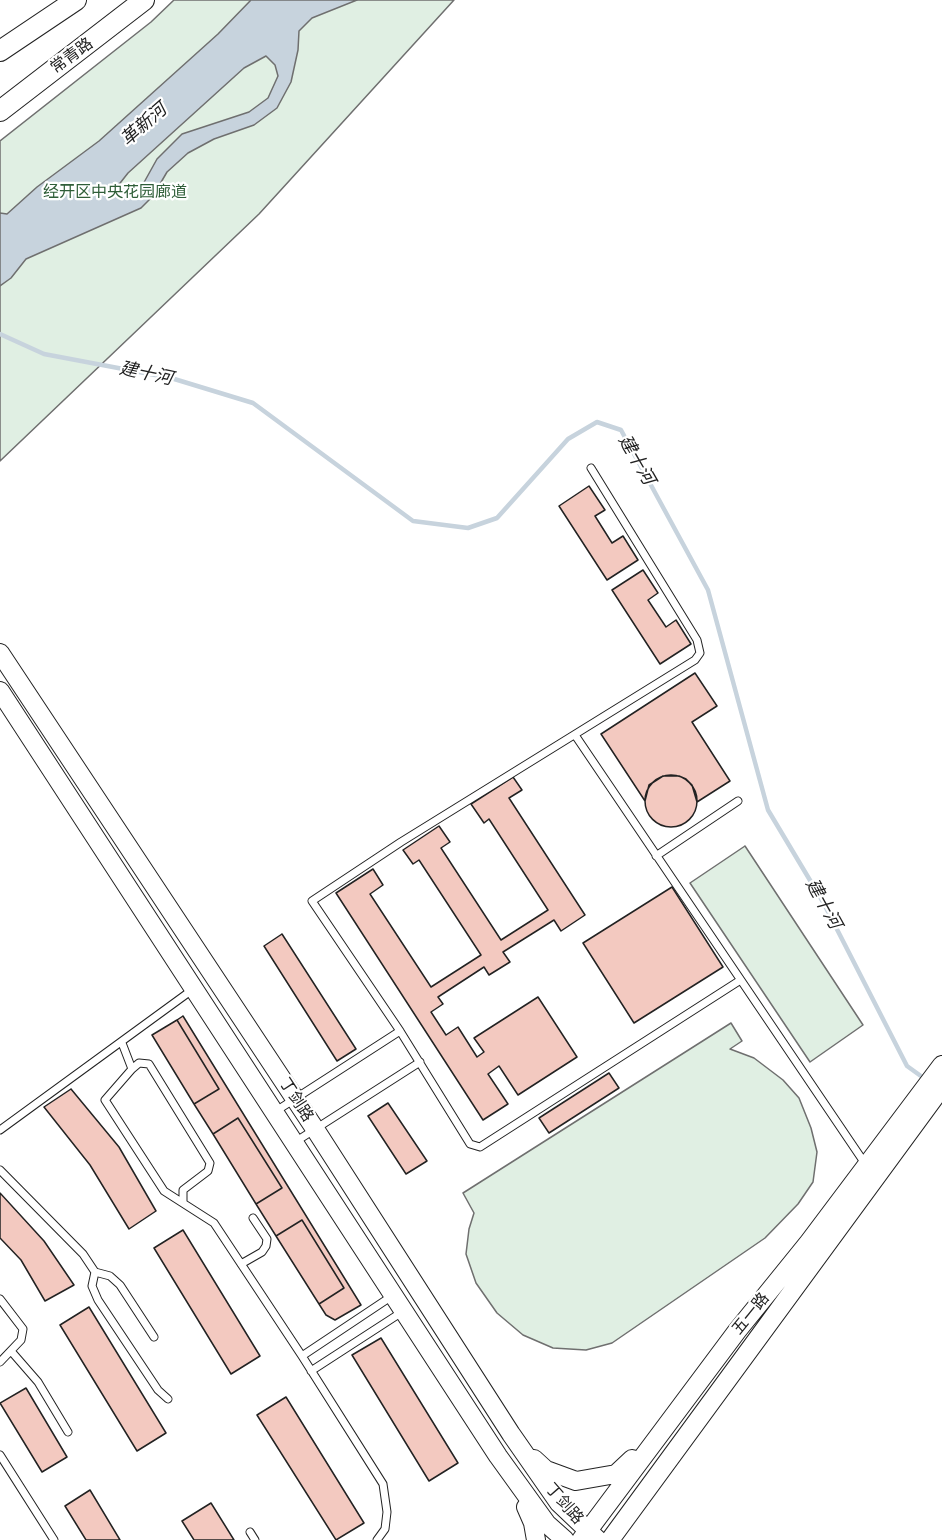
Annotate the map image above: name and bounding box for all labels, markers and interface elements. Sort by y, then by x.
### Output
street label: 常青路 [47,34,97,78]
water label: 革新河 [117,99,171,151]
park label: 经开区中央花园廊道 [43,183,187,203]
water label: 建十河 [117,358,175,390]
water label: 建十河 [613,431,659,489]
water label: 建十河 [800,875,846,933]
street label: 丁剑路 [275,1075,317,1125]
street label: 五一路 [728,1289,774,1339]
street label: 丁剑路 [541,1480,587,1528]

